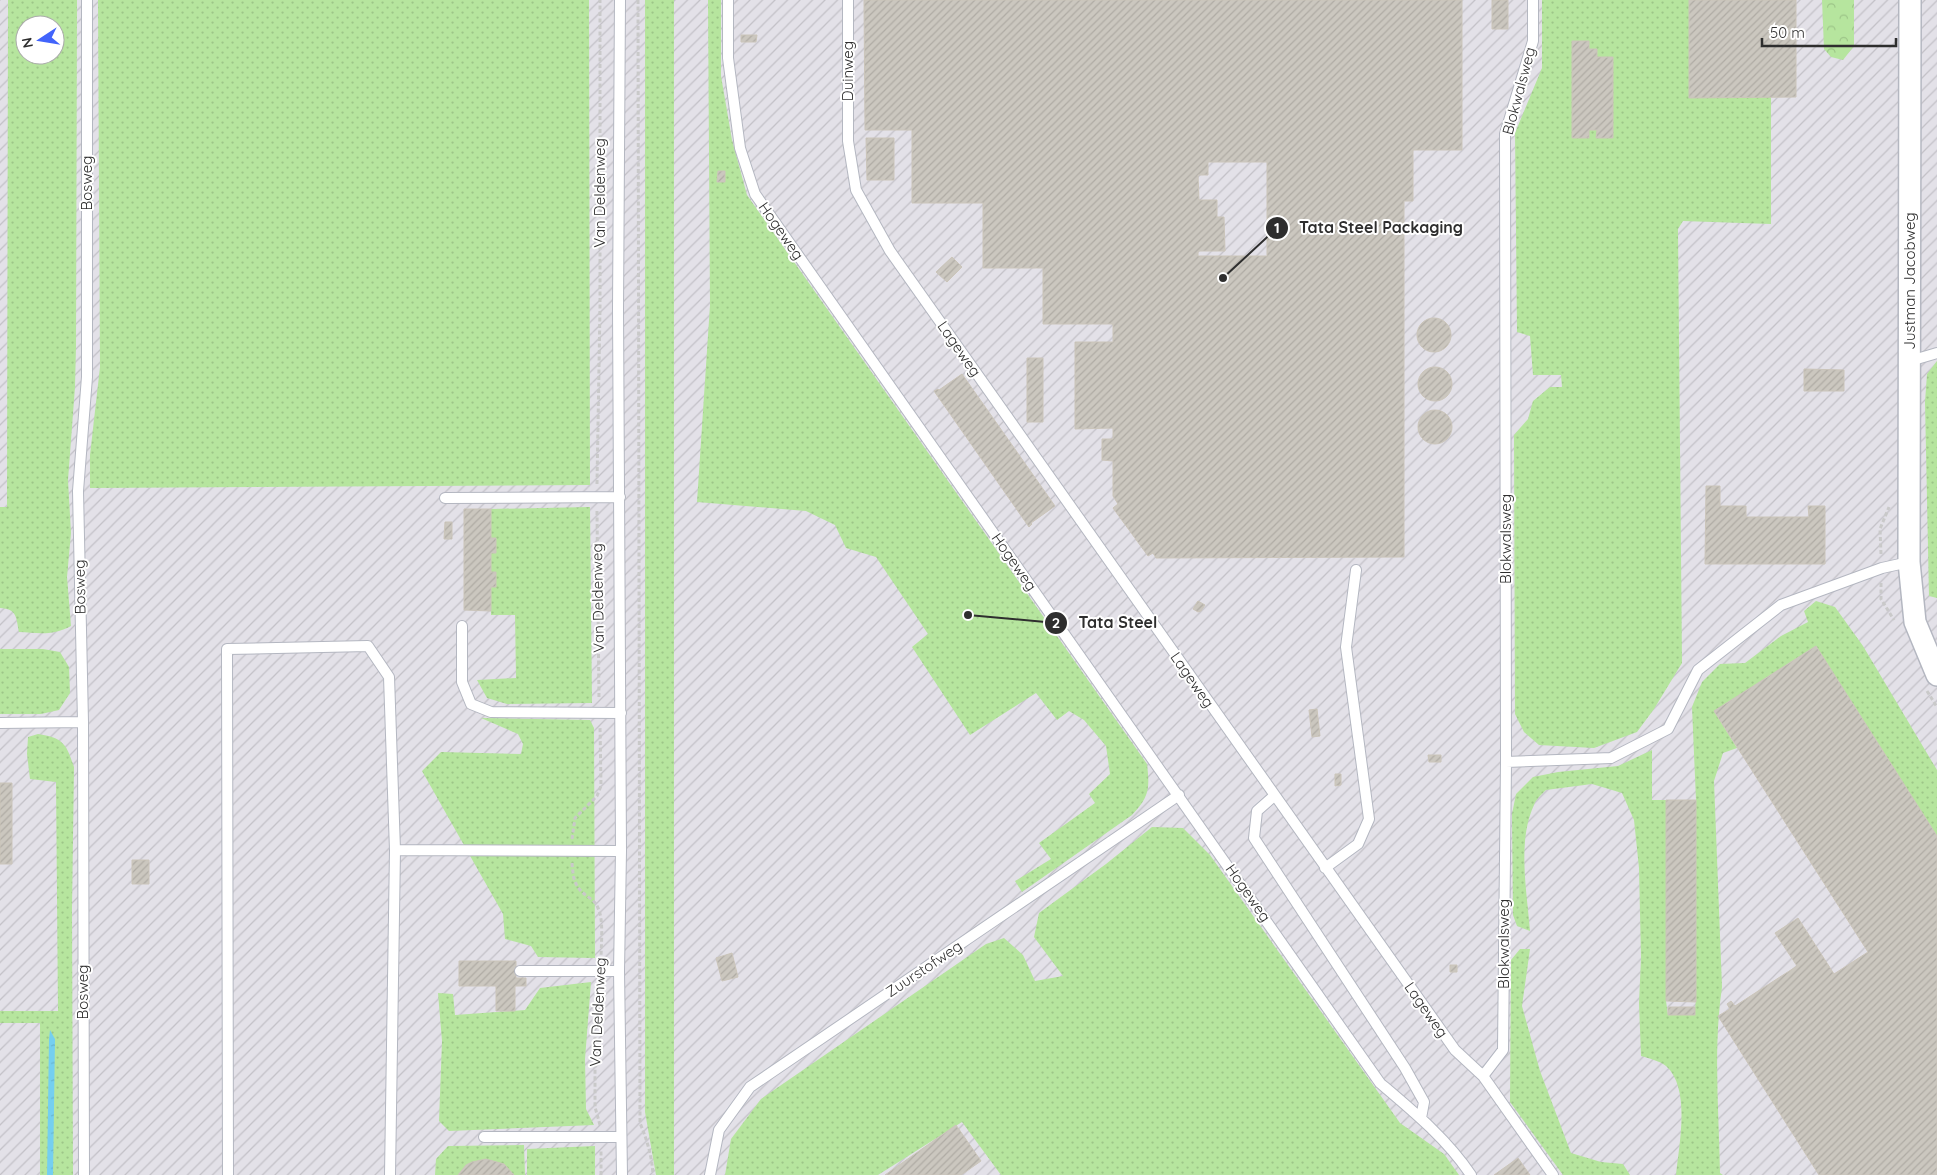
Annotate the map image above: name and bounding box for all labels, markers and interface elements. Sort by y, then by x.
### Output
north arrow [15,15,65,65]
scale bar [1762,15,1896,47]
text: 50 m [1770,23,1805,42]
text: N [17,36,37,50]
street label: Duinweg [838,41,857,101]
street label: Blokwalsweg [1498,45,1539,137]
street label: Van Deldenweg [590,138,609,248]
street label: Bosweg [77,156,96,210]
street label: Hogeweg [755,198,808,263]
callout: Tata Steel Packaging [1264,212,1473,243]
street label: Justman Jacobweg [1900,212,1919,350]
text: Tata Steel Packaging [1299,217,1463,237]
text: 1 [1274,218,1280,237]
street label: Lageweg [933,317,985,380]
street label: Blokwalsweg [1496,494,1515,584]
street label: Hogeweg [988,529,1041,594]
street label: Van Deldenweg [587,543,608,653]
street label: Bosweg [70,559,89,615]
callout: Tata Steel [1044,607,1167,638]
text: Tata Steel [1079,612,1157,632]
text: 2 [1052,613,1060,632]
street label: Lageweg [1166,648,1218,711]
street label: Hogeweg [1222,860,1275,925]
street label: Blokwalsweg [1494,899,1513,989]
street label: Zuurstofweg [882,936,966,1001]
street label: Van Deldenweg [585,957,610,1067]
street label: Bosweg [73,965,92,1019]
street label: Lageweg [1400,978,1452,1041]

